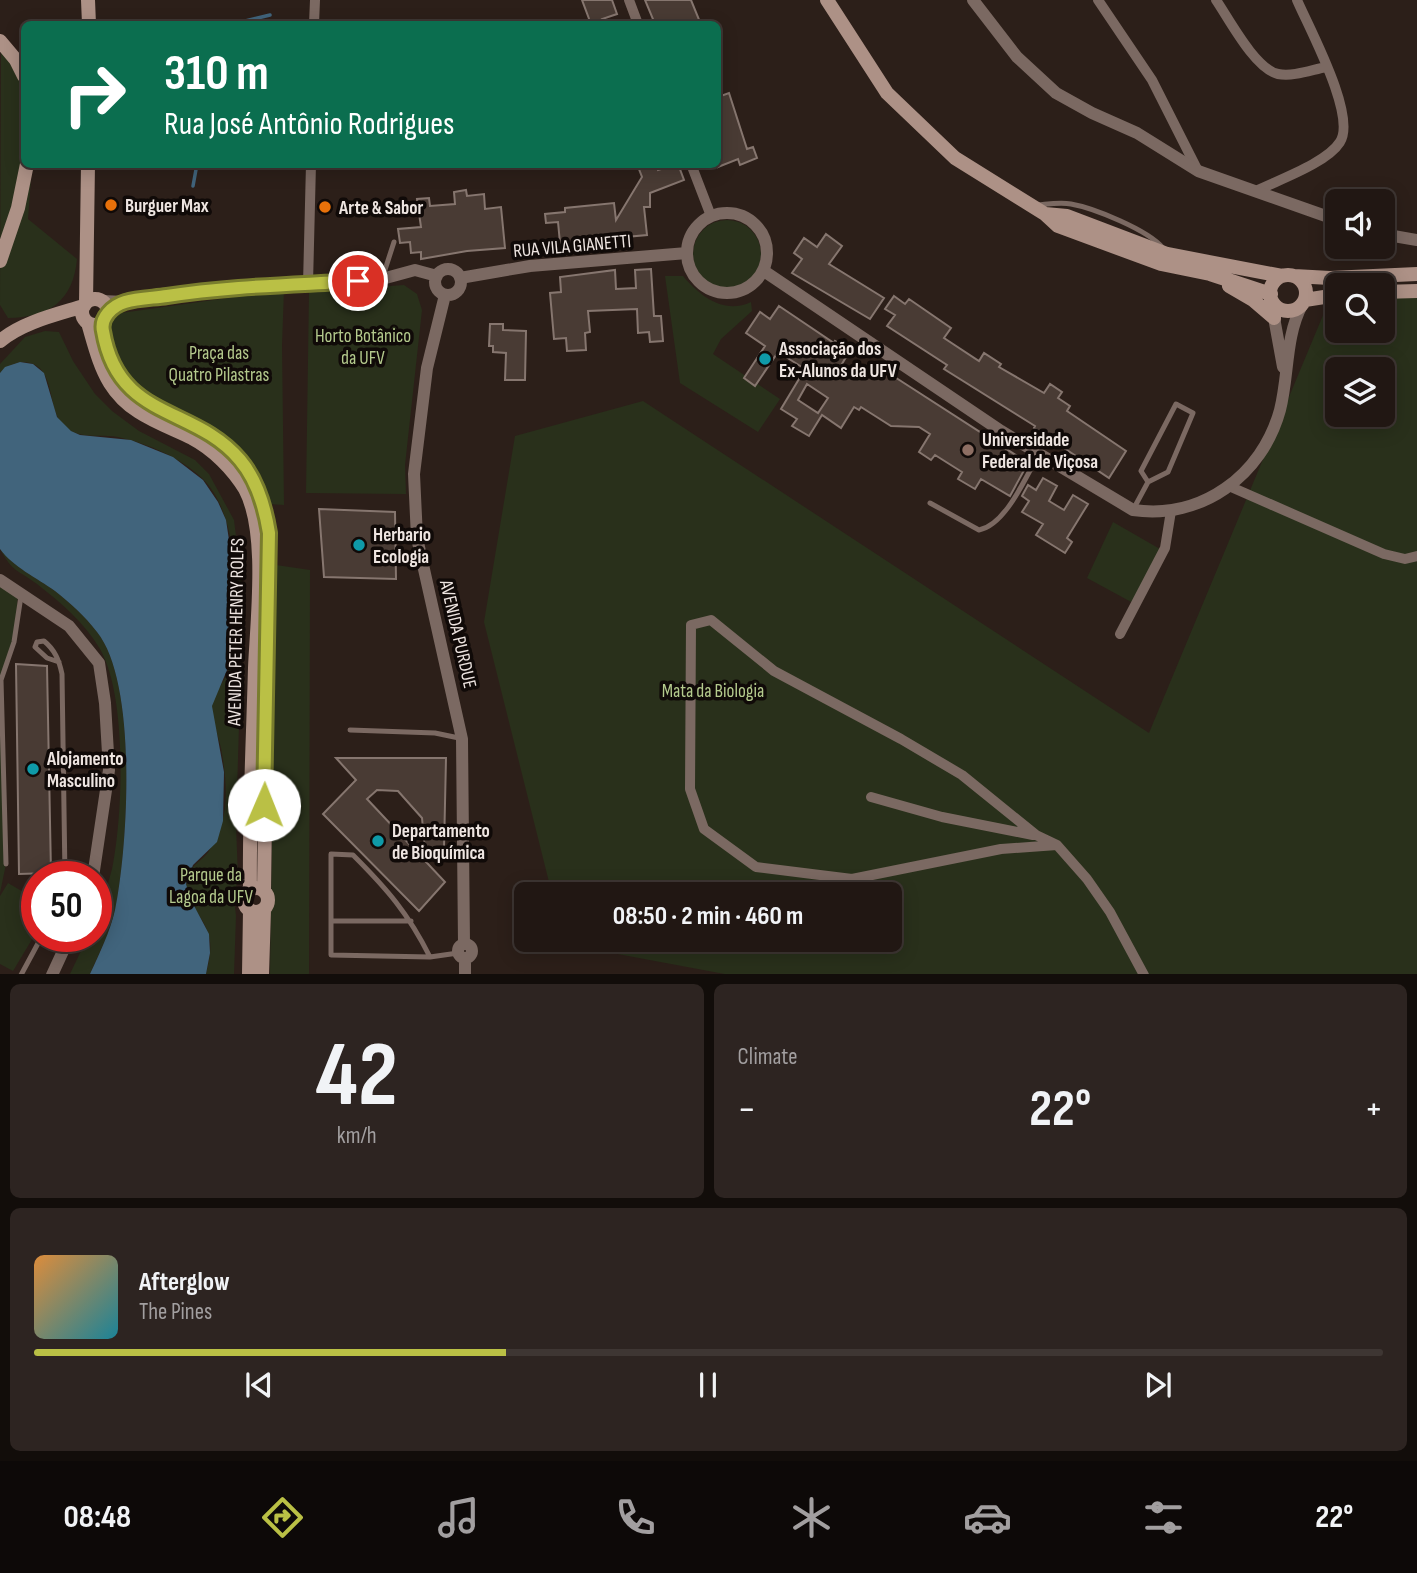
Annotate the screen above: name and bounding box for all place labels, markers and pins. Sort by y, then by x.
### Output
place label: Burguer Max [125,195,209,218]
marker: Burguer Max [103,197,119,213]
place label: Arte & Sabor [338,197,424,220]
marker: Arte & Sabor [317,199,333,215]
pin [328,251,388,311]
place label: Associação dos Ex-Alunos da UFV [778,338,898,383]
marker: Associação dos Ex-Alunos da UFV [757,351,773,367]
place label: Universidade Federal de Viçosa [982,429,1098,474]
marker: Universidade Federal de Viçosa [960,442,976,458]
place label: Herbario Ecologia [373,524,431,569]
marker: Herbario Ecologia [351,537,367,553]
place label: Alojamento Masculino [46,748,124,793]
marker: Alojamento Masculino [25,761,41,777]
place label: Departamento de Bioquímica [392,820,490,865]
marker: Departamento de Bioquímica [370,833,386,849]

